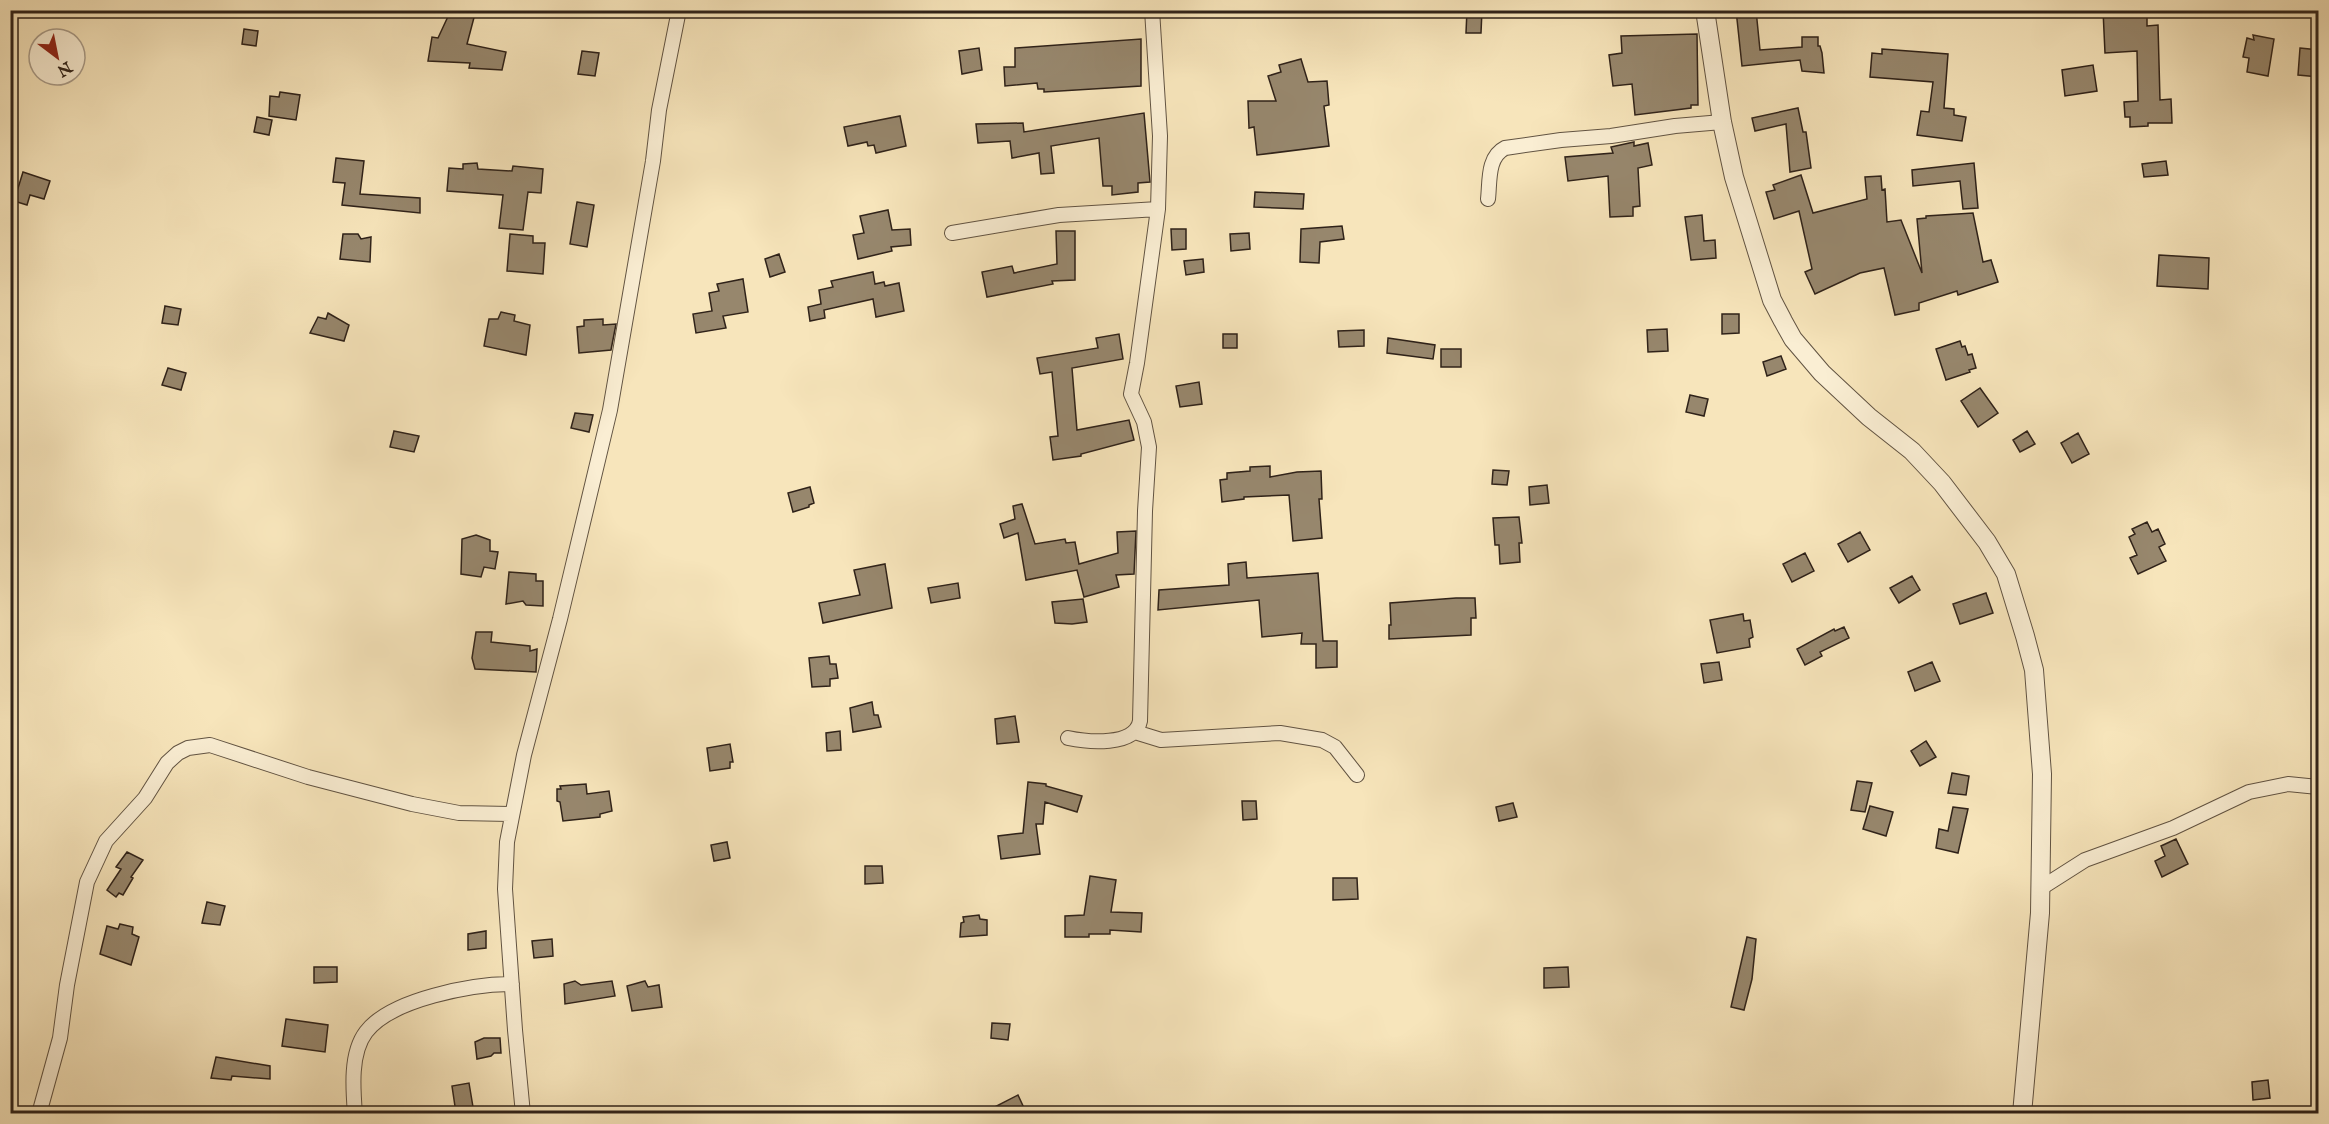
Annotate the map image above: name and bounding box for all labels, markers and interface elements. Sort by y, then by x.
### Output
north arrow [27,27,87,87]
text: N [53,55,76,80]

